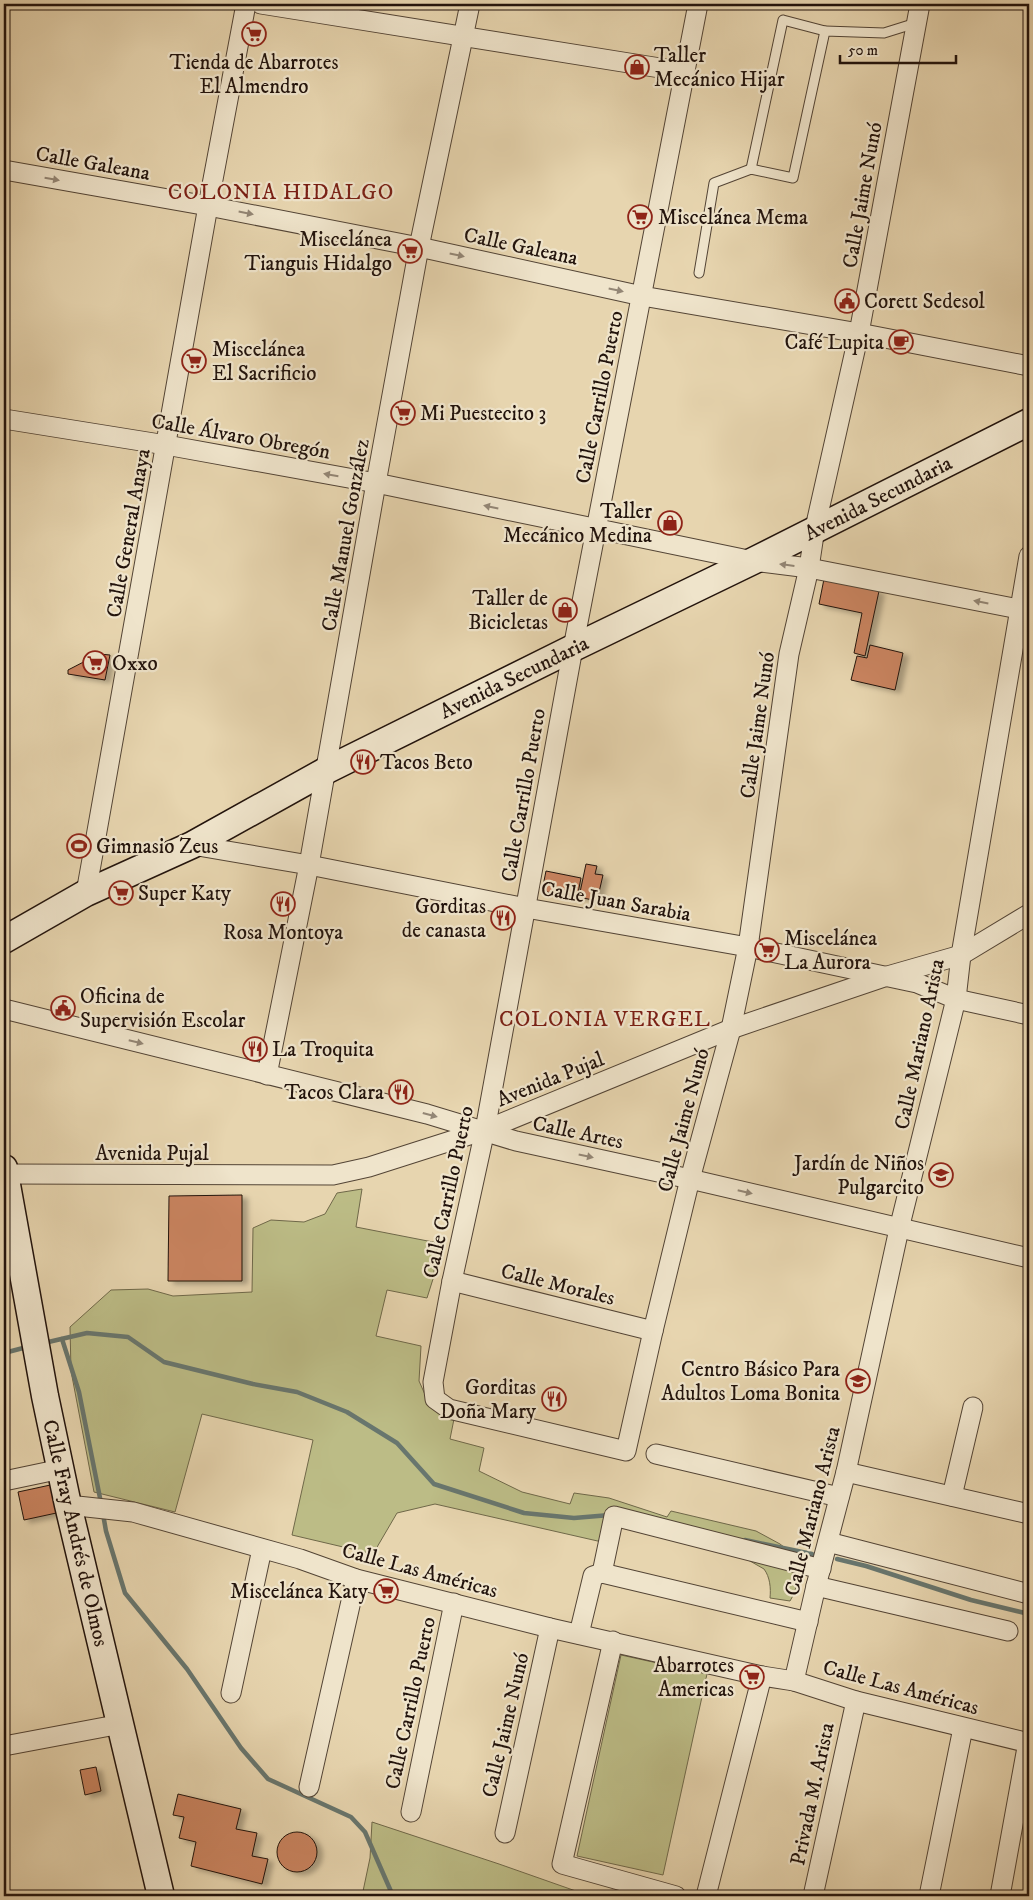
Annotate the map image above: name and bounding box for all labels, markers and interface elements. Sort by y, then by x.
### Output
supermarket icon: Tienda de Abarrotes El Almendro [241,21,267,47]
scale bar [840,32,957,64]
text: 50 m [848,41,878,60]
place label: Taller Mecánico Hijar [654,43,785,93]
place label: Tienda de Abarrotes El Almendro [170,50,338,100]
shop icon: Taller Mecánico Hijar [624,54,650,80]
street label: Calle Jaime Nunó [837,120,889,270]
street label: Calle Galeana [33,141,152,187]
one-way arrow [44,175,60,183]
district label: COLONIA HIDALGO [168,179,394,206]
supermarket icon: Miscelánea Mema [627,204,653,230]
place label: Miscelánea Mema [658,205,808,231]
one-way arrow [239,209,254,217]
street label: Calle Galeana [461,222,580,272]
place label: Miscelánea Tianguis Hidalgo [244,227,392,277]
supermarket icon: Miscelánea Tianguis Hidalgo [397,238,423,264]
one-way arrow [450,251,465,259]
one-way arrow [608,286,623,294]
public building icon: Corett Sedesol [834,288,860,314]
place label: Corett Sedesol [864,289,986,315]
street label: Calle Carrillo Puerto [570,309,629,486]
cafe icon: Café Lupita [888,329,914,355]
place label: Café Lupita [785,330,884,356]
place label: Miscelánea El Sacrificio [212,337,316,387]
supermarket icon: Miscelánea El Sacrificio [181,348,207,374]
supermarket icon: Mi Puestecito 3 [390,400,416,426]
place label: Mi Puestecito 3 [420,401,546,427]
street label: Calle Álvaro Obregón [149,406,333,466]
street label: Calle Manuel González [316,437,376,634]
street label: Calle General Anaya [101,447,157,620]
street label: Avenida Secundaria [800,450,957,547]
one-way arrow [323,470,339,478]
place label: Taller Mecánico Medina [503,499,652,549]
one-way arrow [483,503,498,511]
shop icon: Taller Mecánico Medina [657,510,683,536]
one-way arrow [779,561,795,569]
place label: Taller de Bicicletas [468,586,548,636]
shop icon: Taller de Bicicletas [552,597,578,623]
one-way arrow [973,597,989,605]
street label: Avenida Secundaria [436,631,593,725]
supermarket icon: Oxxo [82,650,108,676]
street label: Calle Jaime Nunó [735,650,781,800]
place label: Oxxo [112,651,158,677]
street label: Calle Carrillo Puerto [496,706,552,884]
restaurant icon: Tacos Beto [350,749,376,775]
place label: Tacos Beto [380,750,473,776]
sports icon: Gimnasio Zeus [66,833,92,859]
place label: Gimnasio Zeus [96,834,218,860]
street label: Calle Juan Sarabia [539,876,693,928]
supermarket icon: Super Katy [108,880,134,906]
place label: Super Katy [138,881,232,907]
restaurant icon: Rosa Montoya [270,891,296,917]
place label: Gorditas de canasta [402,894,486,944]
restaurant icon: Gorditas de canasta [490,905,516,931]
place label: Rosa Montoya [223,920,343,946]
place label: Miscelánea La Aurora [784,926,877,976]
supermarket icon: Miscelánea La Aurora [754,937,780,963]
street label: Calle Mariano Arista [889,956,951,1132]
place label: Oficina de Supervisión Escolar [80,984,246,1034]
public building icon: Oficina de Supervisión Escolar [50,995,76,1021]
district label: COLONIA VERGEL [499,1006,711,1033]
restaurant icon: La Troquita [242,1036,268,1062]
place label: La Troquita [272,1037,374,1063]
one-way arrow [128,1038,143,1046]
street label: Calle Jaime Nunó [652,1045,716,1195]
street label: Avenida Pujal [493,1046,609,1113]
restaurant icon: Tacos Clara [388,1079,414,1105]
place label: Tacos Clara [284,1080,384,1106]
street label: Calle Carrillo Puerto [418,1104,480,1281]
one-way arrow [422,1111,437,1119]
street label: Calle Artes [530,1111,626,1155]
street label: Avenida Pujal [95,1141,210,1167]
place label: Jardín de Niños Pulgarcito [792,1151,924,1201]
one-way arrow [579,1153,595,1161]
school or university icon: Jardín de Niños Pulgarcito [928,1162,954,1188]
one-way arrow [737,1188,752,1196]
street label: Calle Morales [498,1258,617,1312]
place label: Centro Básico Para Adultos Loma Bonita [661,1357,840,1407]
school or university icon: Centro Básico Para Adultos Loma Bonita [845,1368,871,1394]
place label: Gorditas Doña Mary [440,1375,537,1425]
restaurant icon: Gorditas Doña Mary [541,1386,567,1412]
street label: Calle Fray Andrés de Olmos [36,1417,114,1649]
street label: Calle Mariano Arista [779,1424,847,1599]
street label: Calle Las Américas [339,1538,500,1604]
supermarket icon: Miscelánea Katy [373,1578,399,1604]
place label: Miscelánea Katy [230,1579,369,1605]
street label: Calle Carrillo Puerto [380,1615,442,1792]
street label: Calle Jaime Nunó [477,1650,535,1800]
place label: Abarrotes Americas [654,1653,734,1703]
street label: Calle Las Américas [820,1655,981,1721]
supermarket icon: Abarrotes Americas [739,1664,765,1690]
street label: Privada M. Arista [785,1720,841,1868]

